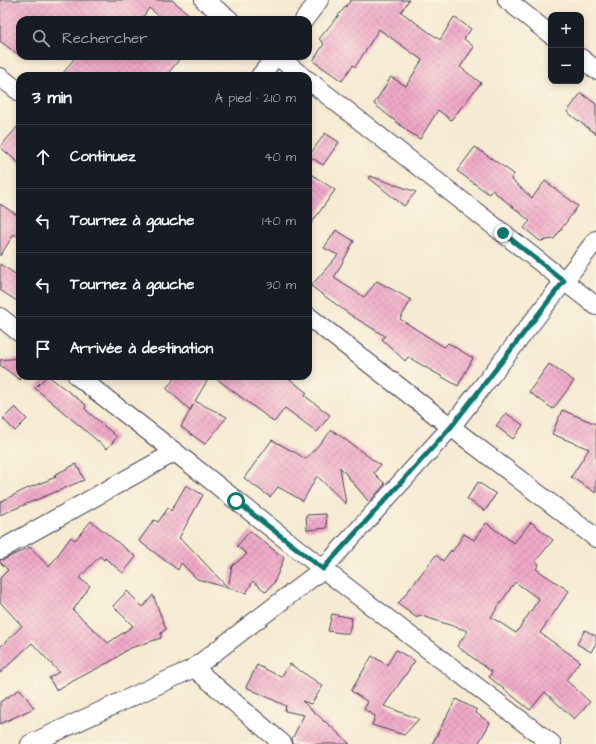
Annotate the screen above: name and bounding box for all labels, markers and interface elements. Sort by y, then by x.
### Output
map controls [548,12,584,84]
button: + [548,12,584,48]
search box [16,16,312,60]
icon: search [30,27,52,49]
text: Rechercher [62,28,147,49]
button: − [548,48,584,84]
text: 3 min [32,86,72,110]
text: À pied · 210 m [215,89,296,107]
icon: ahead [32,146,54,168]
text: Continuez [70,146,136,167]
text: 40 m [264,148,296,166]
icon: left [32,210,54,232]
text: Tournez à gauche [70,210,194,231]
text: 140 m [262,212,296,230]
route end [494,224,512,242]
icon: left [32,274,54,296]
text: Tournez à gauche [70,274,194,295]
text: 30 m [266,276,296,294]
icon: arrive [32,338,54,360]
text: Arrivée à destination [70,338,213,359]
route start [227,492,245,510]

